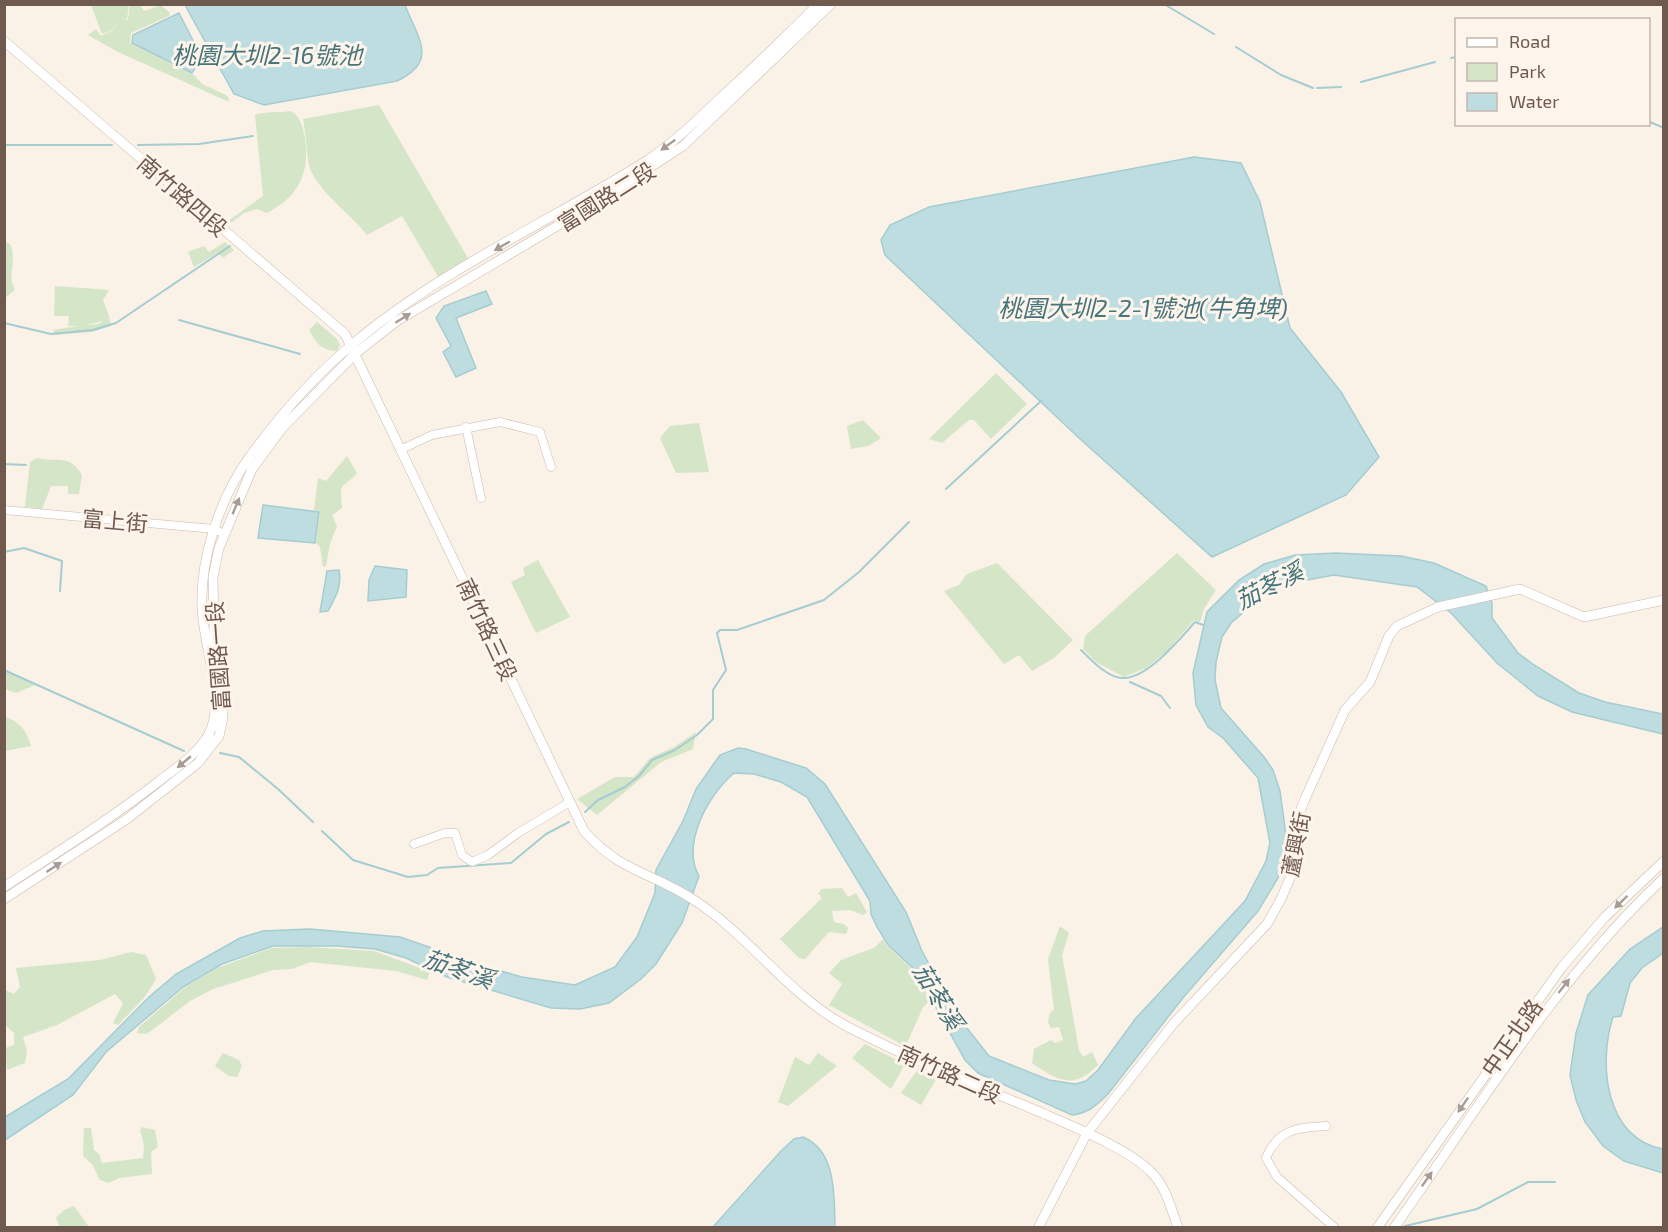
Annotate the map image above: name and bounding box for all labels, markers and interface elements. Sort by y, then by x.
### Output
legend [1455,18,1650,126]
text: Road [1509,30,1550,52]
water label: 桃園大圳2-16號池 [172,40,365,69]
text: Park [1509,60,1546,82]
text: Water [1509,90,1559,112]
one-way arrow [661,139,677,151]
street label: 南竹路四段 [133,149,233,241]
street label: 富國路二段 [552,156,660,236]
one-way arrow [493,241,510,251]
water label: 桃園大圳2-2-1號池(牛角埤) [998,293,1288,322]
one-way arrow [395,313,411,324]
one-way arrow [231,497,241,515]
street label: 富上街 [81,504,149,536]
water label: 茄苳溪 [1230,554,1310,614]
street label: 南竹路三段 [453,574,523,684]
street label: 富國路一段 [200,600,234,712]
one-way arrow [176,755,192,768]
street label: 蘆興街 [1276,809,1314,879]
one-way arrow [45,861,61,873]
one-way arrow [1615,894,1629,908]
water label: 茄苳溪 [420,943,501,994]
water label: 茄苳溪 [908,958,972,1037]
one-way arrow [1558,978,1570,994]
street label: 中正北路 [1475,993,1547,1081]
street label: 南竹路二段 [894,1039,1006,1107]
one-way arrow [1457,1096,1469,1112]
one-way arrow [1422,1171,1433,1188]

